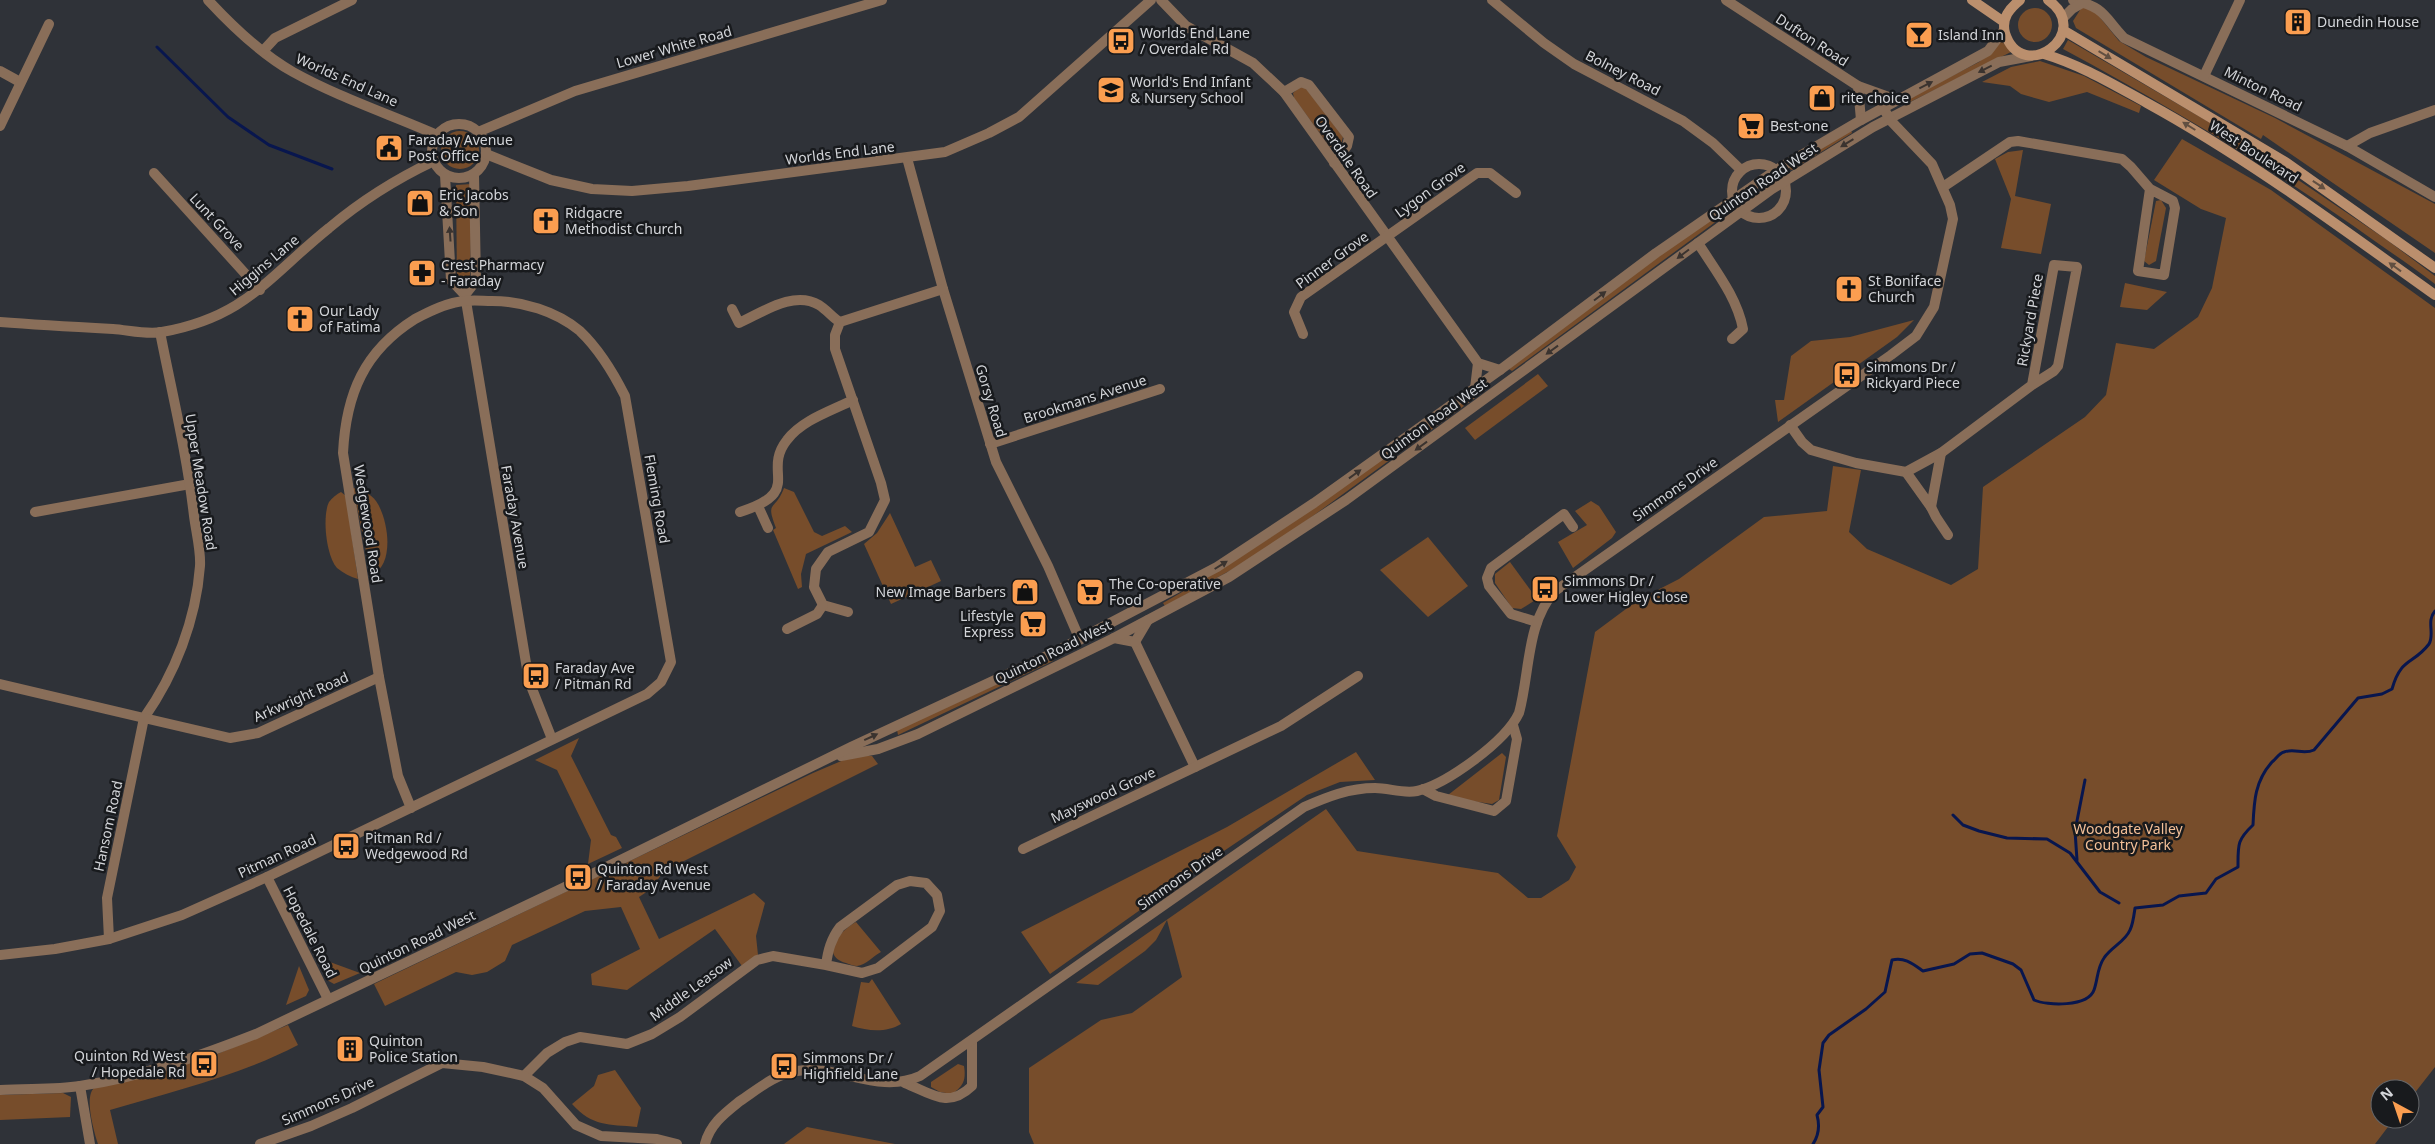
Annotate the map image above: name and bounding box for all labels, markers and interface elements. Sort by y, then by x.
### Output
building icon: Dunedin House [2283,7,2313,37]
street label: Dufton Road [1772,9,1852,70]
place label: Dunedin House [2317,12,2419,31]
bar icon: Island Inn [1904,20,1934,50]
street label: Lower White Road [614,21,734,72]
place label: Worlds End Lane / Overdale Rd [1140,23,1250,58]
place label: Island Inn [1938,25,2004,44]
bus stop icon: Worlds End Lane / Overdale Rd [1106,26,1136,56]
street label: Bolney Road [1582,46,1664,100]
street label: Worlds End Lane [293,48,401,111]
one-way arrow [2098,51,2113,59]
street label: Minton Road [2221,62,2305,116]
one-way arrow [1978,65,1992,73]
place label: World's End Infant & Nursery School [1130,72,1251,107]
school or university icon: World's End Infant & Nursery School [1096,75,1126,105]
one-way arrow [1918,81,1933,89]
shop icon: rite choice [1807,83,1837,113]
place label: rite choice [1841,88,1909,107]
supermarket icon: Best-one [1736,111,1766,141]
street label: Overdale Road [1311,112,1382,202]
place label: Best-one [1770,116,1828,135]
street label: West Boulevard [2206,116,2302,187]
one-way arrow [2182,122,2195,131]
place label: Faraday Avenue Post Office [408,130,513,165]
public building icon: Faraday Avenue Post Office [374,133,404,163]
street label: Worlds End Lane [784,136,896,169]
street label: Quinton Road West [1705,138,1821,225]
one-way arrow [1840,139,1853,148]
street label: Lygon Grove [1391,158,1469,222]
one-way arrow [2312,180,2326,190]
place label: Eric Jacobs & Son [439,185,509,220]
shop icon: Eric Jacobs & Son [405,188,435,218]
street label: Lunt Grove [186,189,249,255]
place label: Ridgacre Methodist Church [565,203,682,238]
church icon: Ridgacre Methodist Church [531,206,561,236]
one-way arrow [445,226,453,242]
street label: Pinner Grove [1291,227,1372,292]
street label: Higgins Lane [225,230,303,299]
one-way arrow [1676,249,1690,259]
place label: Crest Pharmacy - Faraday [441,255,545,290]
pharmacy icon: Crest Pharmacy - Faraday [407,258,437,288]
one-way arrow [2389,262,2402,272]
place label: St Boniface Church [1868,271,1942,306]
street label: Rickyard Piece [2012,272,2047,368]
church icon: St Boniface Church [1834,274,1864,304]
one-way arrow [1593,290,1606,301]
place label: Our Lady of Fatima [319,301,381,336]
church icon: Our Lady of Fatima [285,304,315,334]
one-way arrow [1546,345,1559,355]
place label: Simmons Dr / Rickyard Piece [1866,357,1960,392]
bus stop icon: Simmons Dr / Rickyard Piece [1832,360,1862,390]
street label: Gorsy Road [971,362,1012,440]
street label: Brookmans Avenue [1021,370,1149,427]
street label: Quinton Road West [1377,373,1491,464]
street label: Upper Meadow Road [181,412,222,552]
one-way arrow [1414,441,1428,451]
street label: Simmons Drive [1628,452,1721,525]
street label: Fleming Road [640,453,675,545]
street label: Wedgewood Road [350,464,387,584]
street label: Faraday Avenue [497,464,534,570]
one-way arrow [1348,469,1362,479]
one-way arrow [1214,560,1227,570]
place label: Simmons Dr / Lower Higley Close [1564,571,1688,606]
place label: The Co-operative Food [1109,574,1221,609]
bus stop icon: Simmons Dr / Lower Higley Close [1530,574,1560,604]
shop icon: New Image Barbers [1010,577,1040,607]
supermarket icon: The Co-operative Food [1075,577,1105,607]
place label: New Image Barbers [876,582,1006,601]
place label: Lifestyle Express [960,606,1014,641]
supermarket icon: Lifestyle Express [1018,609,1048,639]
street label: Quinton Road West [991,615,1114,688]
place label: Faraday Ave / Pitman Rd [555,658,635,693]
bus stop icon: Faraday Ave / Pitman Rd [521,661,551,691]
street label: Arkwright Road [250,667,351,726]
one-way arrow [864,733,878,741]
street label: Mayswood Grove [1047,762,1158,827]
street label: Hansom Road [89,779,126,873]
park label: Woodgate Valley Country Park [2073,819,2184,854]
place label: Pitman Rd / Wedgewood Rd [365,828,468,863]
street label: Pitman Road [235,829,319,882]
bus stop icon: Pitman Rd / Wedgewood Rd [331,831,361,861]
street label: Simmons Drive [1133,841,1226,914]
place label: Quinton Rd West / Faraday Avenue [597,859,711,894]
bus stop icon: Quinton Rd West / Faraday Avenue [563,862,593,892]
street label: Hopedale Road [279,883,342,981]
street label: Quinton Road West [355,905,478,978]
street label: Middle Leasow [646,952,736,1025]
place label: Quinton Police Station [369,1031,458,1066]
building icon: Quinton Police Station [335,1034,365,1064]
place label: Quinton Rd West / Hopedale Rd [74,1046,185,1081]
place label: Simmons Dr / Highfield Lane [803,1048,898,1083]
bus stop icon: Quinton Rd West / Hopedale Rd [189,1049,219,1079]
bus stop icon: Simmons Dr / Highfield Lane [769,1051,799,1081]
street label: Simmons Drive [278,1072,377,1129]
north arrow [2370,1079,2420,1129]
text: N [2376,1083,2397,1105]

